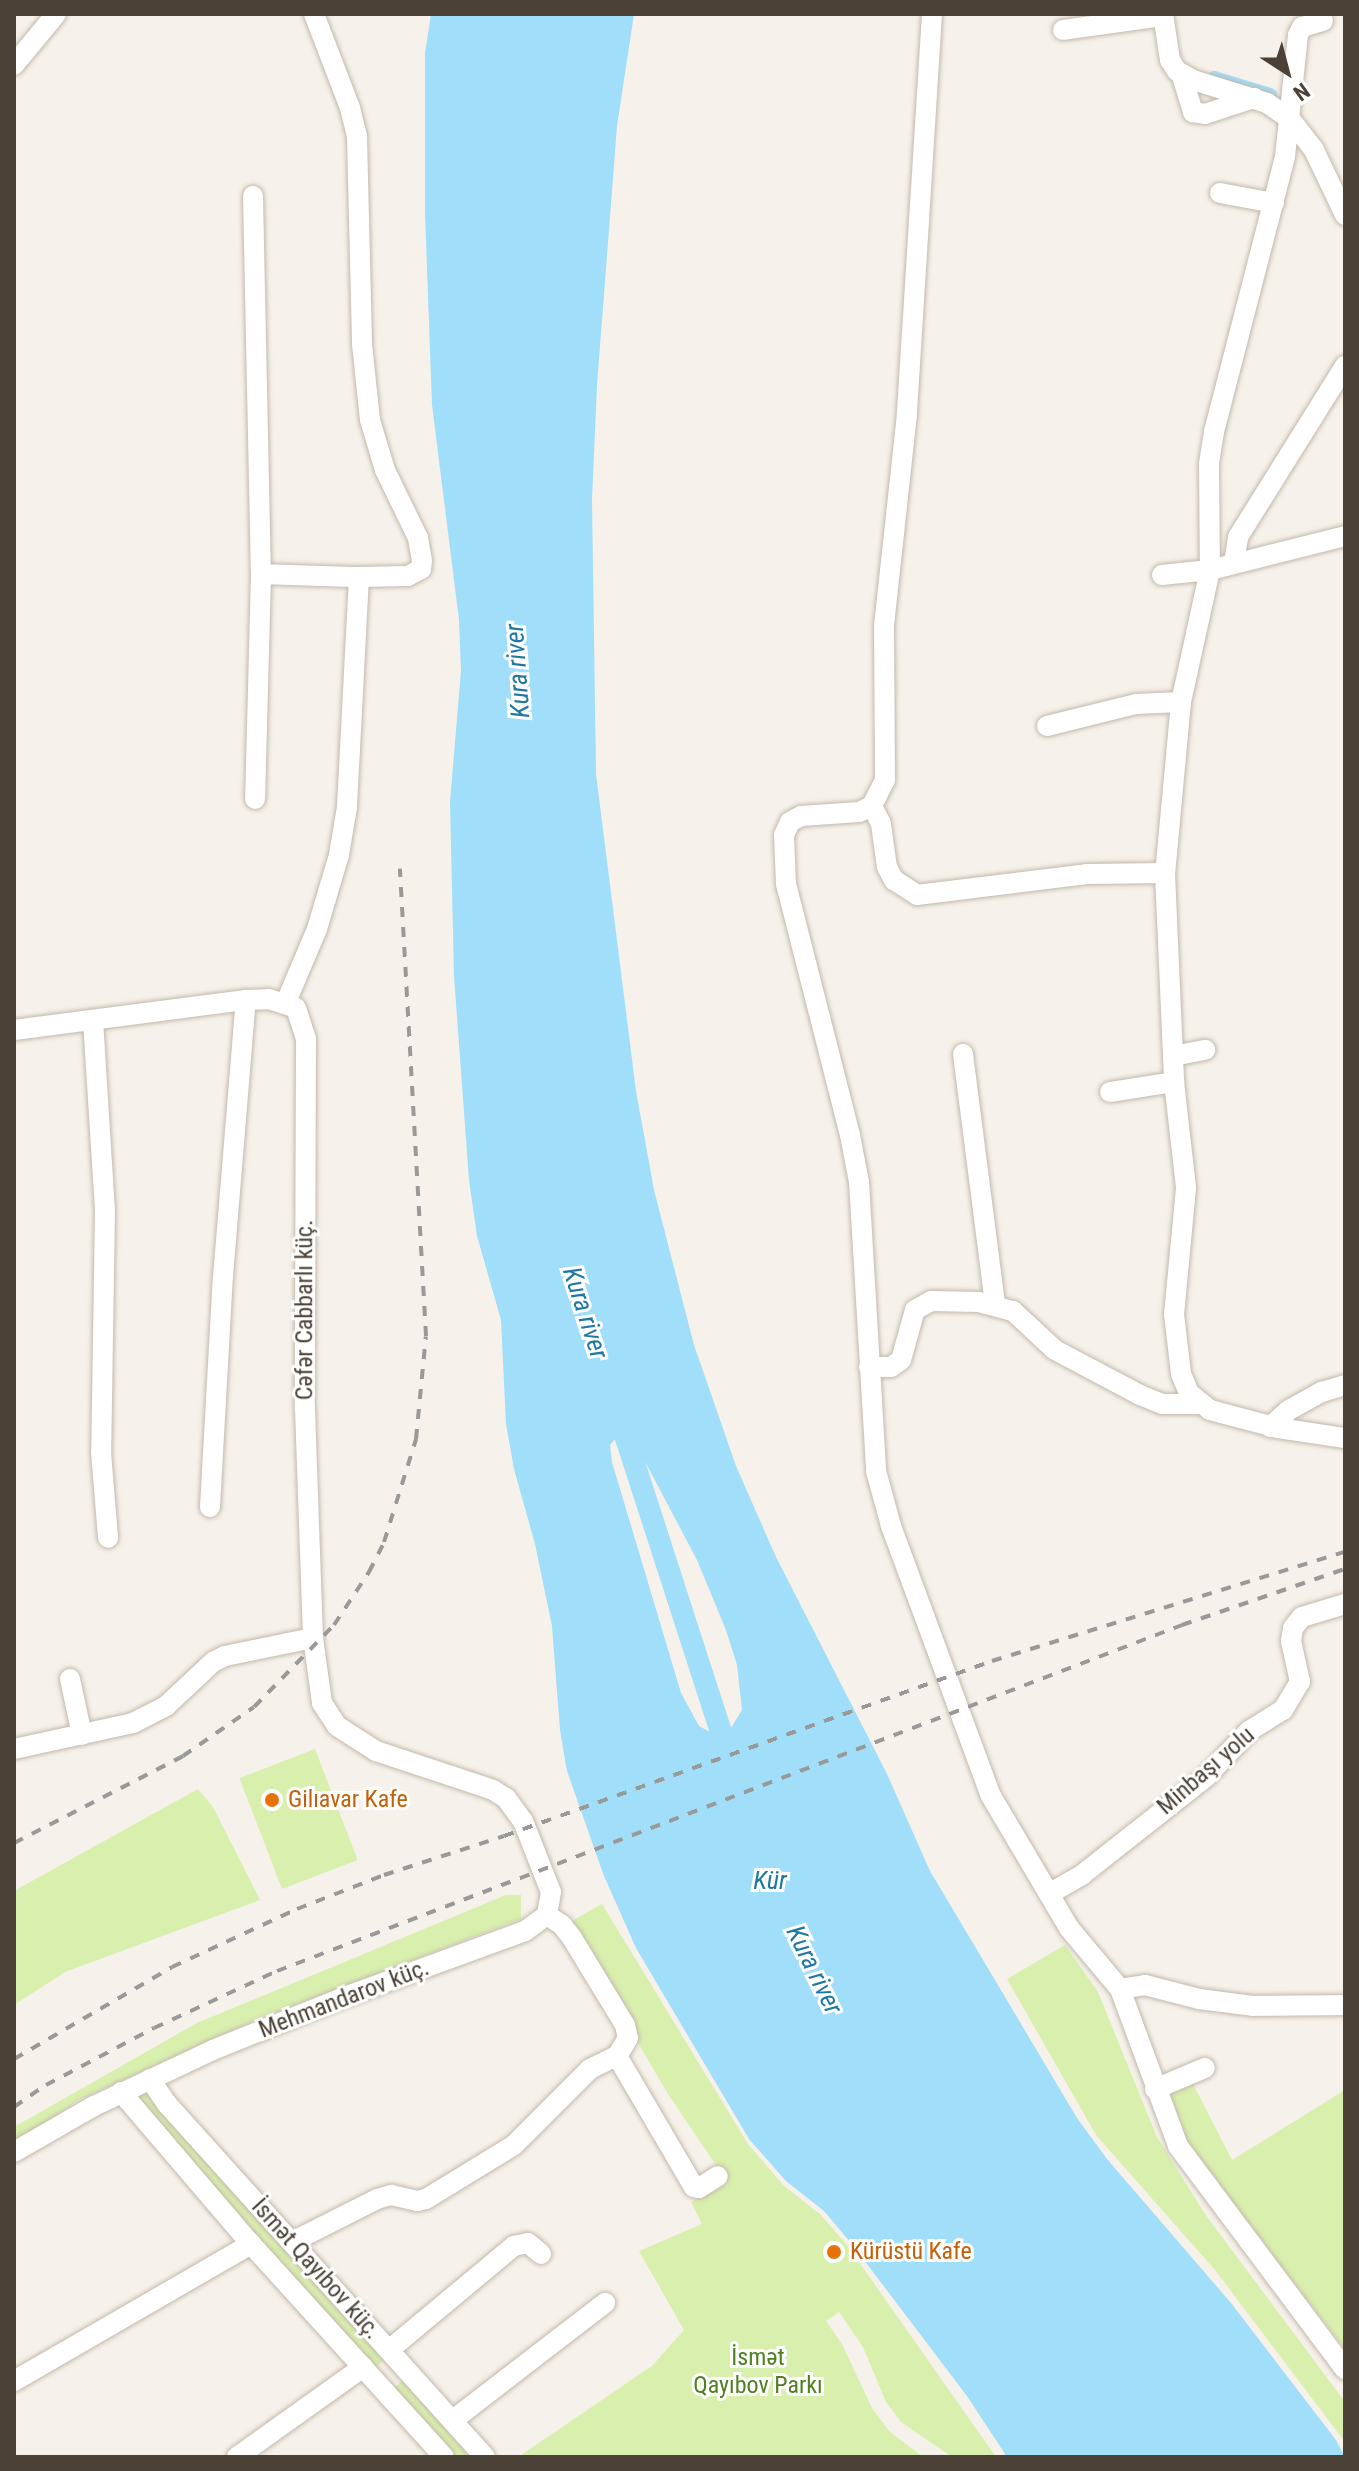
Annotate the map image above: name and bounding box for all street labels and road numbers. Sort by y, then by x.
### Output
street label: Cəfər Cabbarlı küç. [291,1220,319,1400]
street label: Minbaşı yolu [1151,1721,1261,1821]
street label: Mehmandarov küç. [255,1953,433,2045]
street label: İsmət Qayıbov küç. [245,2193,387,2345]

